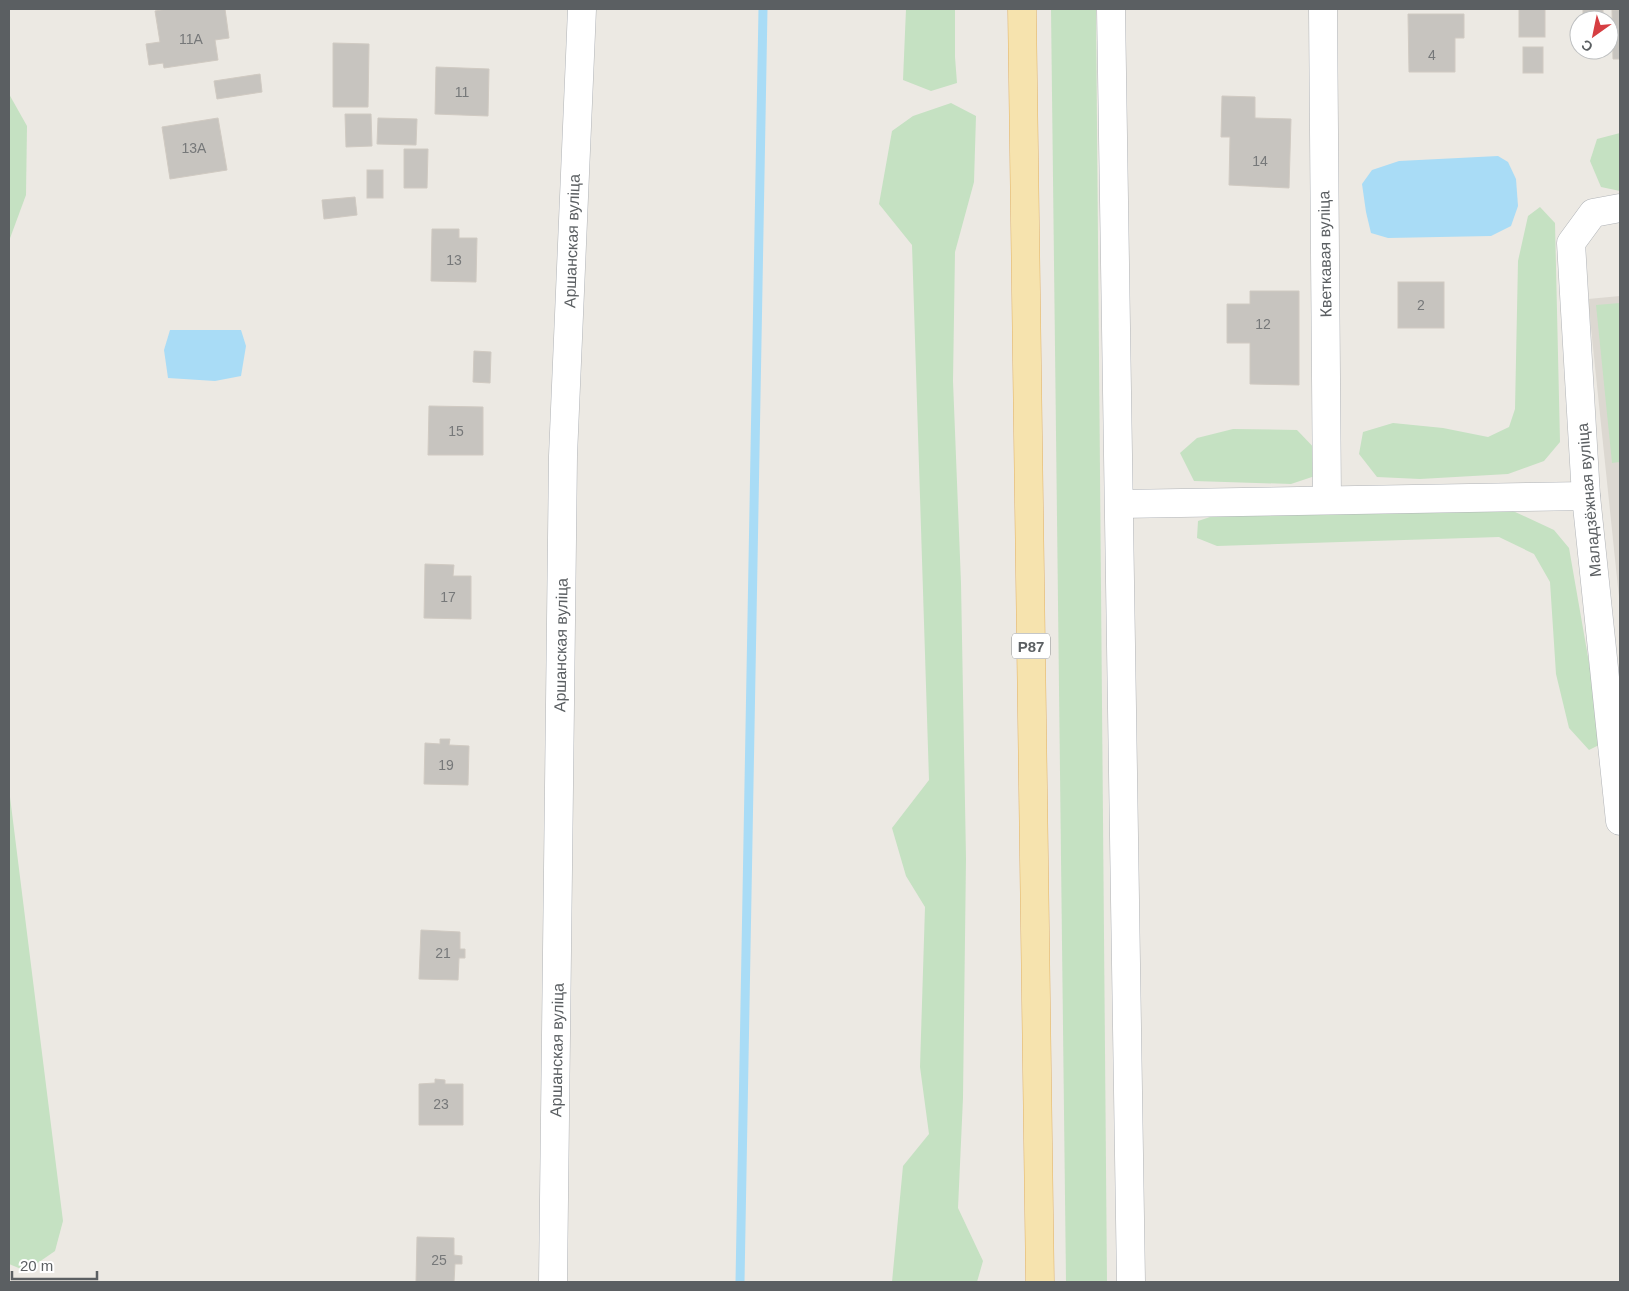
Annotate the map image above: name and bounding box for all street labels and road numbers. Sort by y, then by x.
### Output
street label: Аршанская вуліца [561,174,583,308]
street label: Кветкавая вуліца [1315,190,1335,317]
street label: Маладзёжная вуліца [1574,422,1604,578]
street label: Аршанская вуліца [551,578,571,712]
road number: Р87 [1012,634,1050,658]
street label: Аршанская вуліца [547,983,567,1117]

